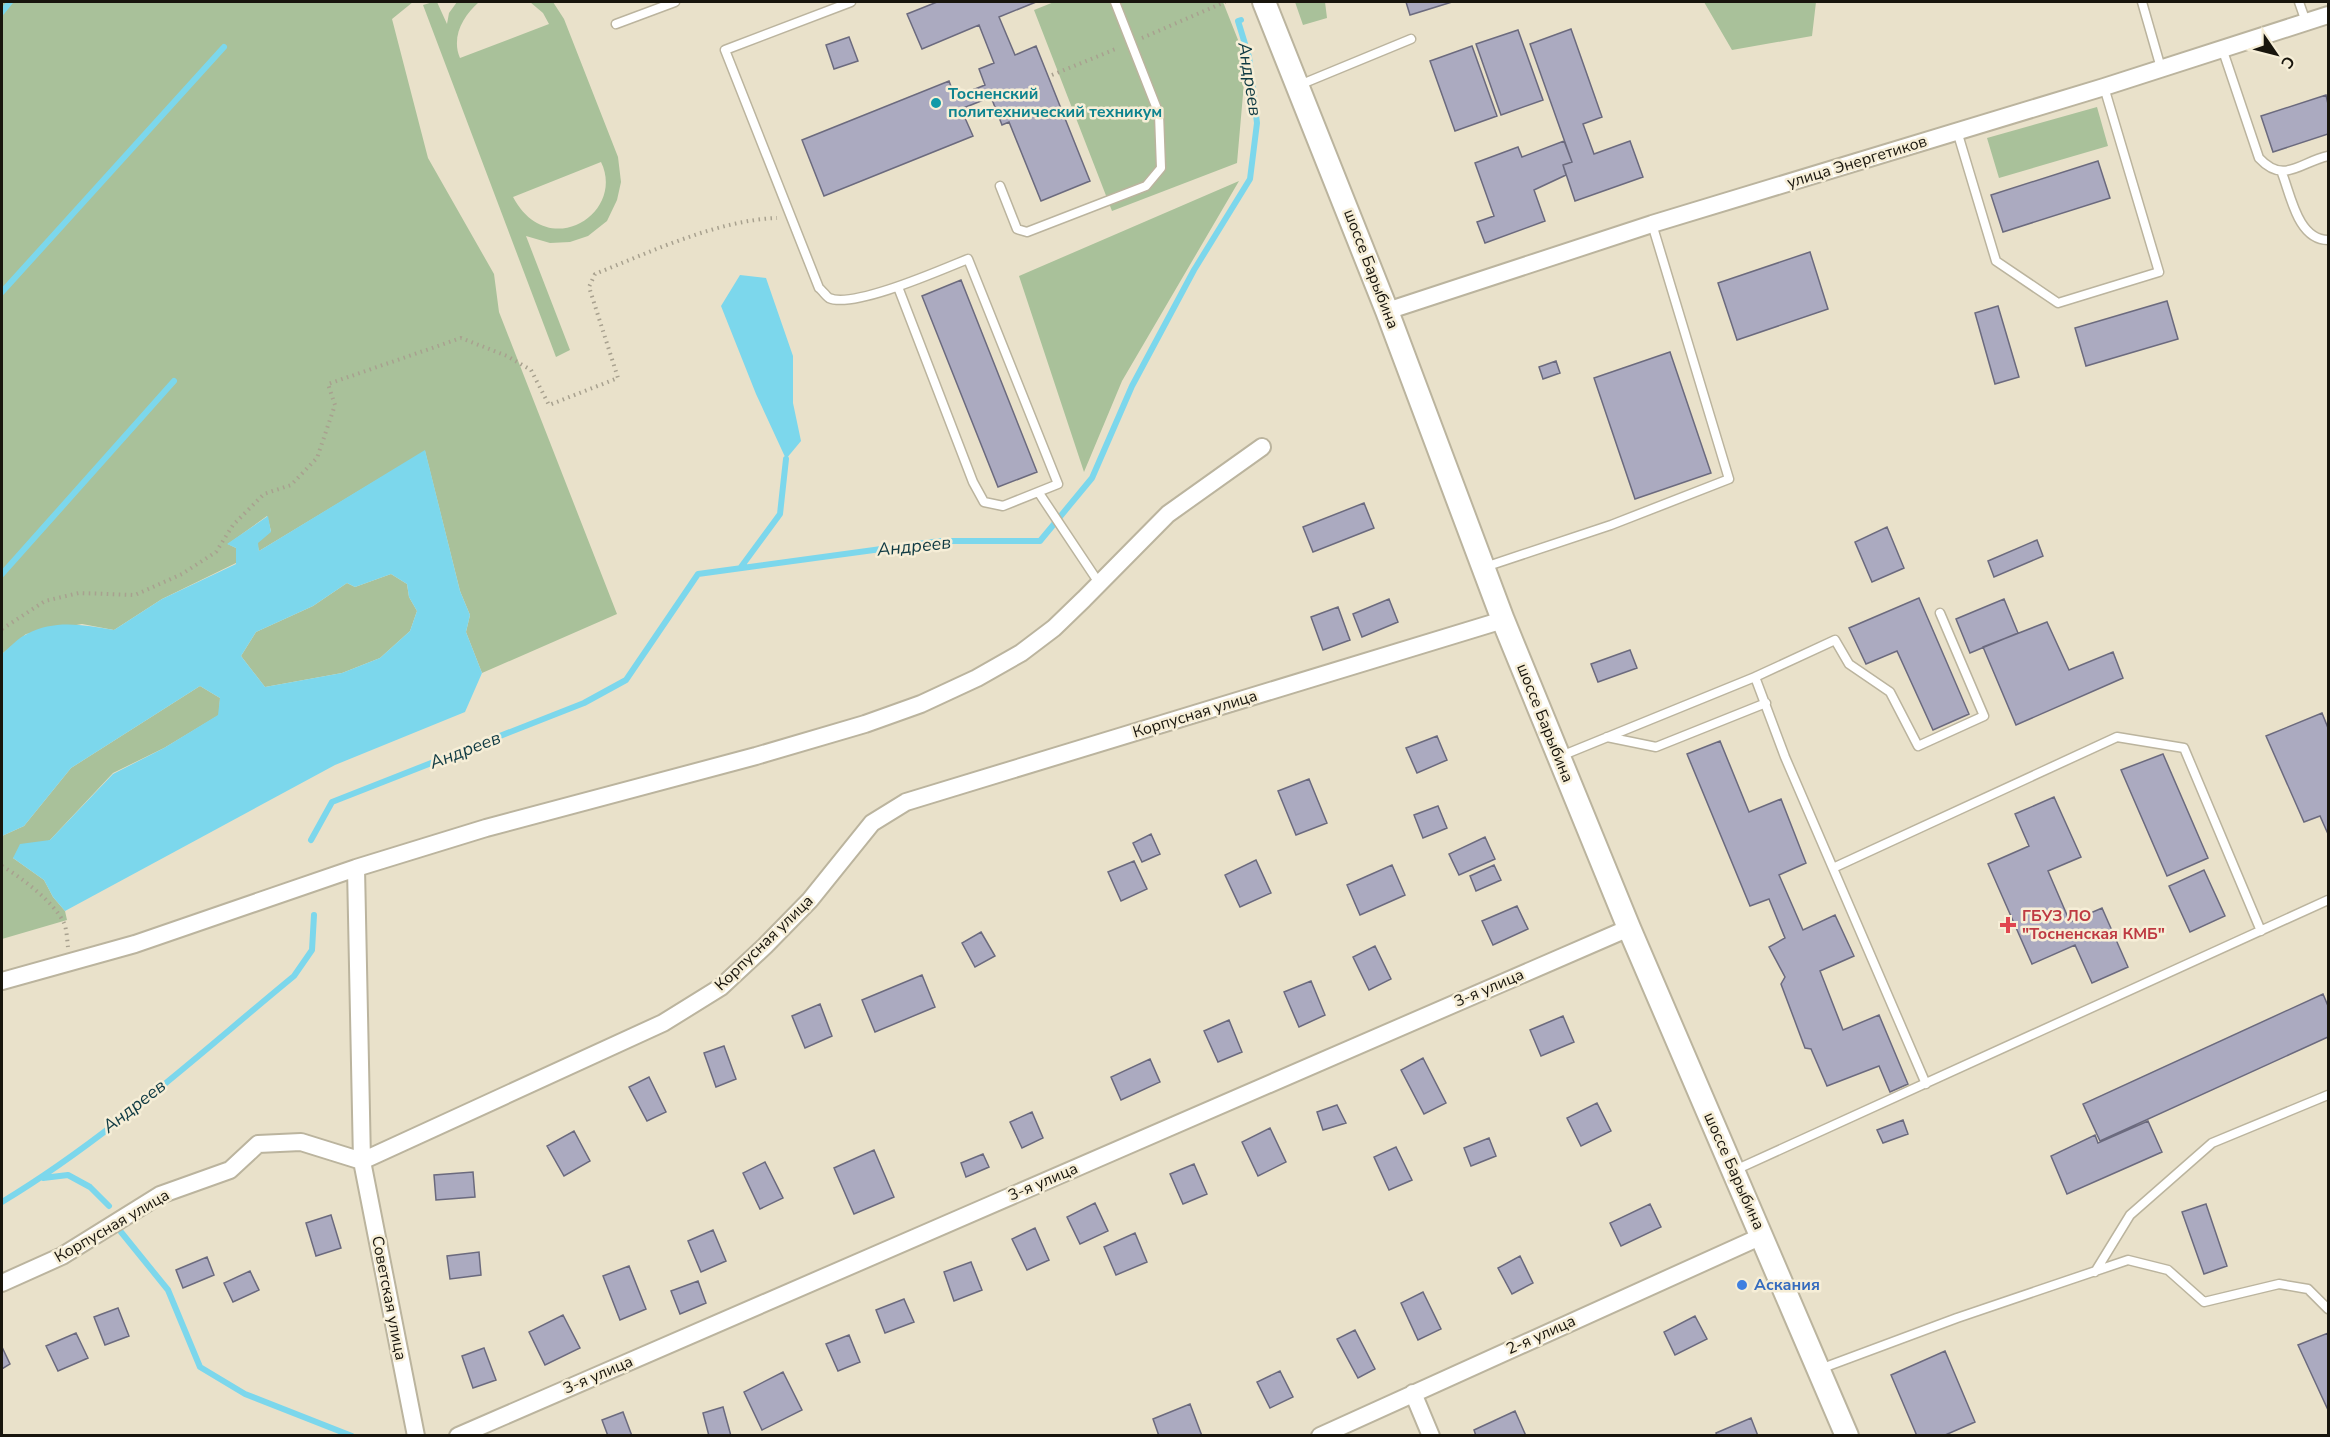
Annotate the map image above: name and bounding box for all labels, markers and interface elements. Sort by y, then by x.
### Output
north arrow [2246,24,2306,84]
water label: Андреев [1232,39,1268,118]
text: С [2275,51,2300,73]
place label: Тосненский политехнический техникум [948,83,1162,123]
marker: Тосненский политехнический техникум [929,96,943,110]
street label: улица Энергетиков [1784,130,1930,194]
street label: шоссе Барыбина [1338,206,1404,332]
water label: Андреев [875,530,952,562]
street label: шоссе Барыбина [1511,660,1579,786]
street label: Корпусная улица [1130,685,1260,743]
water label: Андреев [425,725,504,775]
street label: Корпусная улица [710,890,818,996]
place label: ГБУЗ ЛО "Тосненская КМБ" [2022,905,2165,945]
marker: ГБУЗ ЛО "Тосненская КМБ" [1999,916,2017,934]
street label: 3-я улица [1451,963,1527,1013]
water label: Андреев [97,1074,171,1139]
street label: шоссе Барыбина [1698,1109,1770,1233]
street label: 3-я улица [1005,1157,1081,1207]
street label: Корпусная улица [51,1184,173,1268]
street label: Советская улица [366,1234,412,1362]
place label: Аскания [1754,1274,1820,1296]
marker: Аскания [1735,1278,1749,1292]
street label: 2-я улица [1503,1310,1579,1360]
street label: 3-я улица [560,1350,636,1400]

